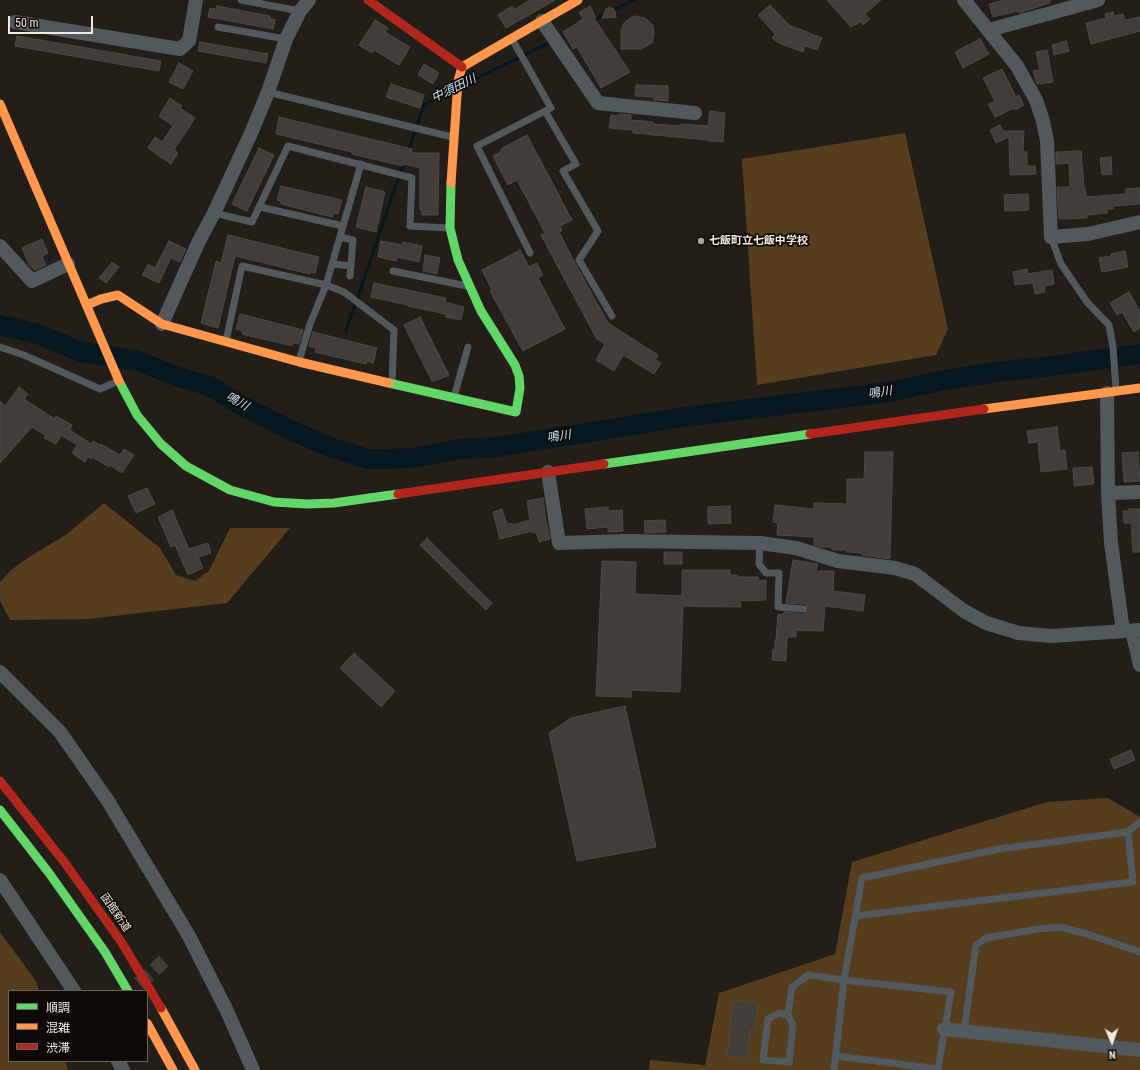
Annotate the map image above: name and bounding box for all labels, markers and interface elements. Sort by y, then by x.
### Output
scale bar [10,8,95,34]
text: 50 m [15,16,39,30]
water label: 中須田川 [429,72,479,106]
place label: 七飯町立七飯中学校 [709,234,808,248]
marker: 七飯町立七飯中学校 [696,236,706,246]
water label: 鳴川 [867,384,893,402]
water label: 鳴川 [223,390,251,414]
water label: 鳴川 [546,428,572,446]
street label: 函館新道 [97,891,133,935]
legend [8,990,148,1062]
text: 順調 [46,1001,70,1015]
text: 混雑 [46,1021,70,1035]
north arrow [1092,1022,1132,1062]
text: 渋滞 [46,1041,70,1055]
text: N [1109,1048,1116,1061]

